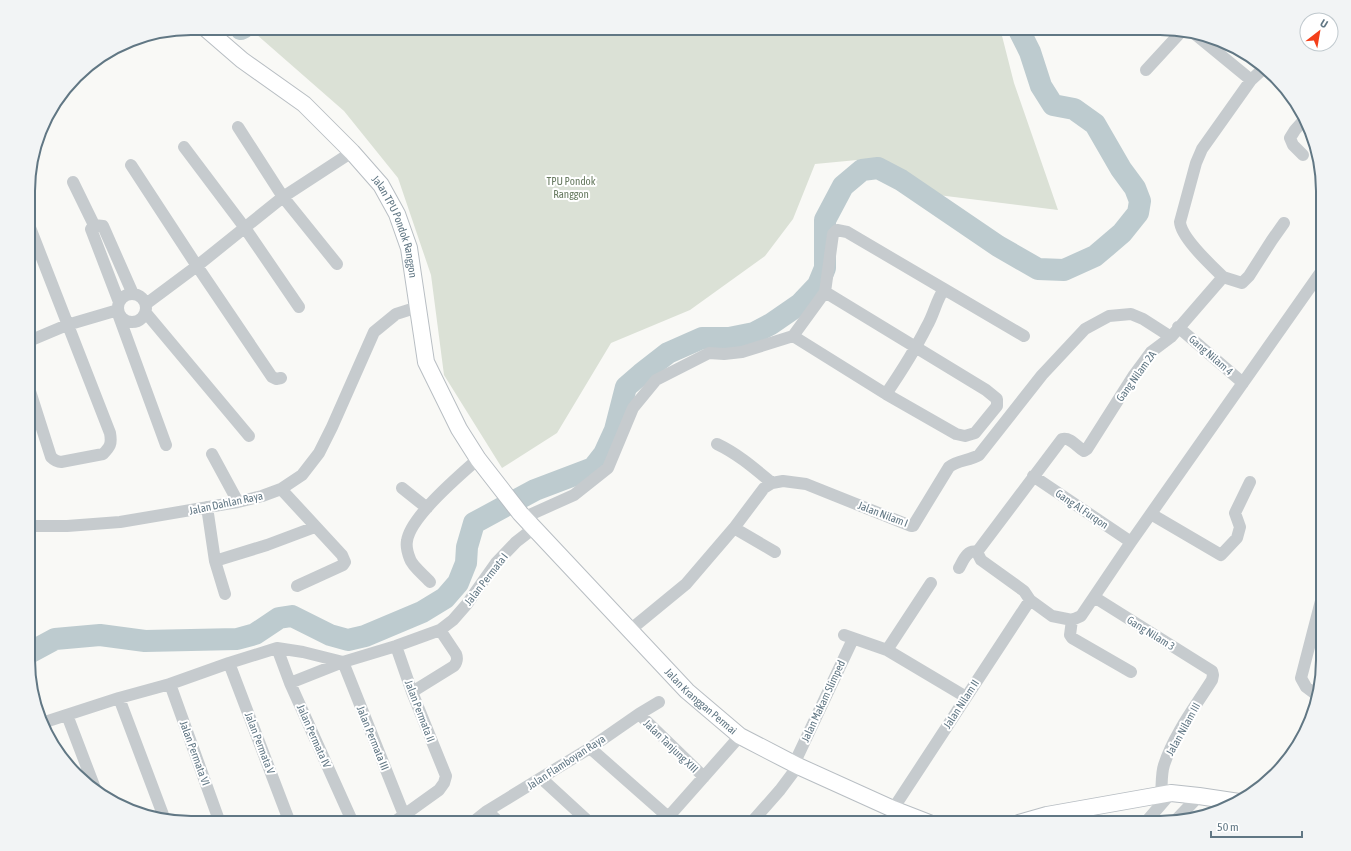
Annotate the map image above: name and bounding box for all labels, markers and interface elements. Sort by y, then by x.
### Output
north arrow [1299,12,1339,52]
text: U [1318,17,1330,30]
street label: Jalan TPU Pondok Ranggon [369,173,419,279]
park label: TPU Pondok Ranggon [546,175,596,200]
street label: Gang Nilam 4 [1187,333,1235,377]
street label: Gang Nilam 2A [1114,348,1159,404]
street label: Gang Al Furqon [1053,487,1111,531]
street label: Jalan Dahlan Raya [188,489,264,517]
street label: Jalan Nilam I [856,499,910,529]
street label: Jalan Permata I [462,551,510,607]
street label: Gang Nilam 3 [1125,614,1177,652]
street label: Jalan Makam Slimped [799,658,847,744]
street label: Jalan Kranggan Permai [663,666,739,737]
street label: Jalan Nilam II [941,677,981,731]
street label: Jalan Permata II [403,678,437,744]
street label: Jalan Nilam III [1164,701,1202,757]
street label: Jalan Permata IV [295,702,334,770]
street label: Jalan Permata III [355,704,391,772]
street label: Jalan Permata V [243,710,278,776]
street label: Jalan Tanjung XIII [641,717,701,775]
street label: Jalan Permata VI [178,719,212,787]
street label: Jalan Flamboyan Raya [525,732,607,792]
scale bar [1211,813,1302,839]
text: 50 m [1217,820,1239,834]

